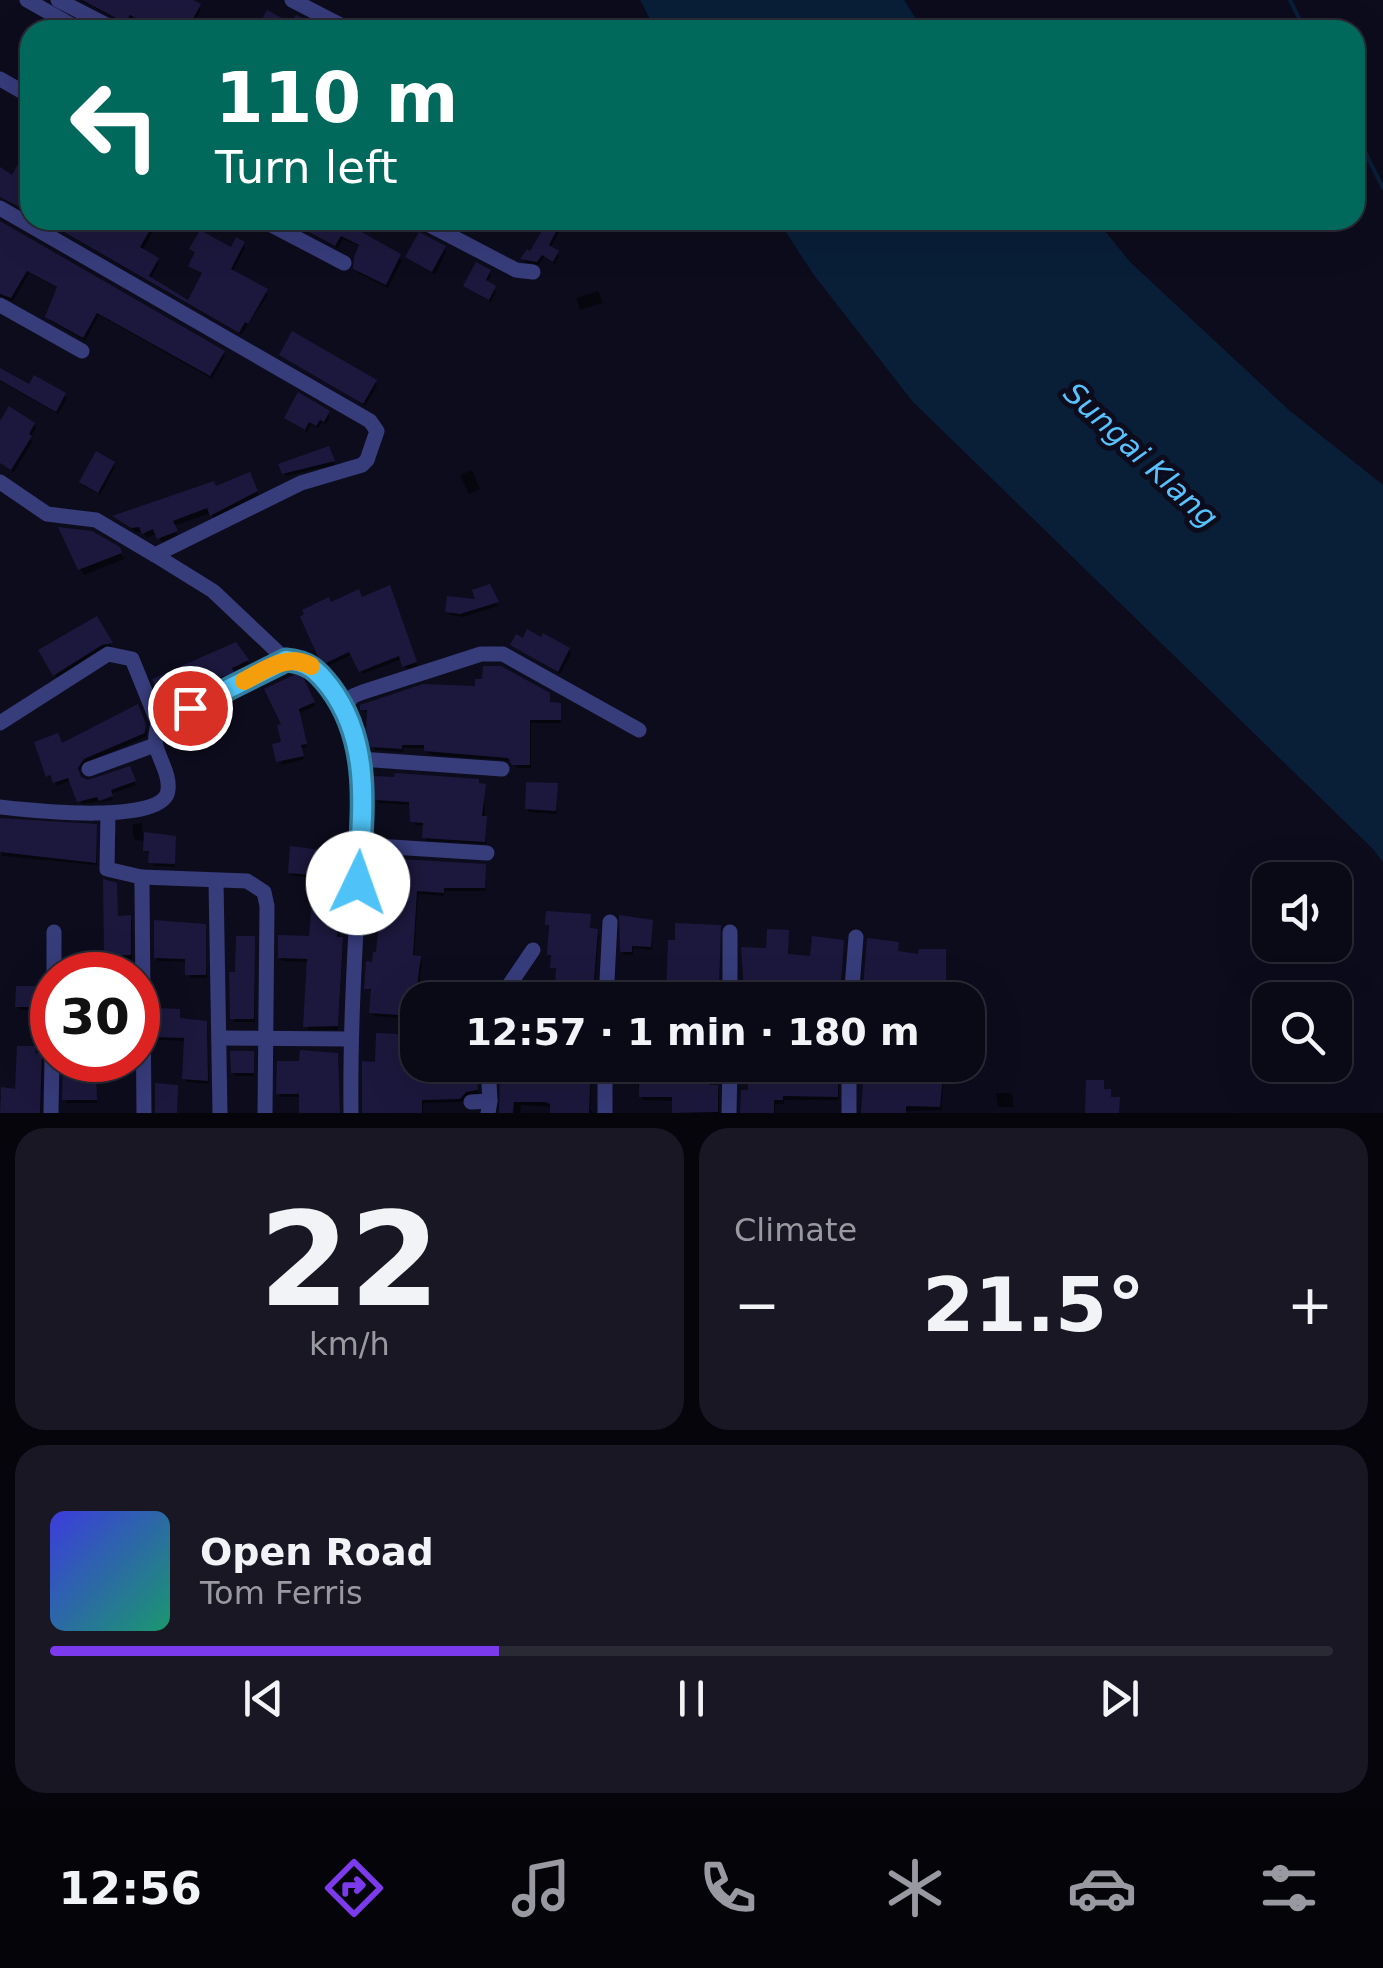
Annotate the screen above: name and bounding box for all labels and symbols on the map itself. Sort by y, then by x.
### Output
water label: Sungai Klang [1057,375,1225,535]
pin [148,666,233,751]
position arrow [306,831,410,935]
speed limit sign: 30 [30,952,160,1082]

